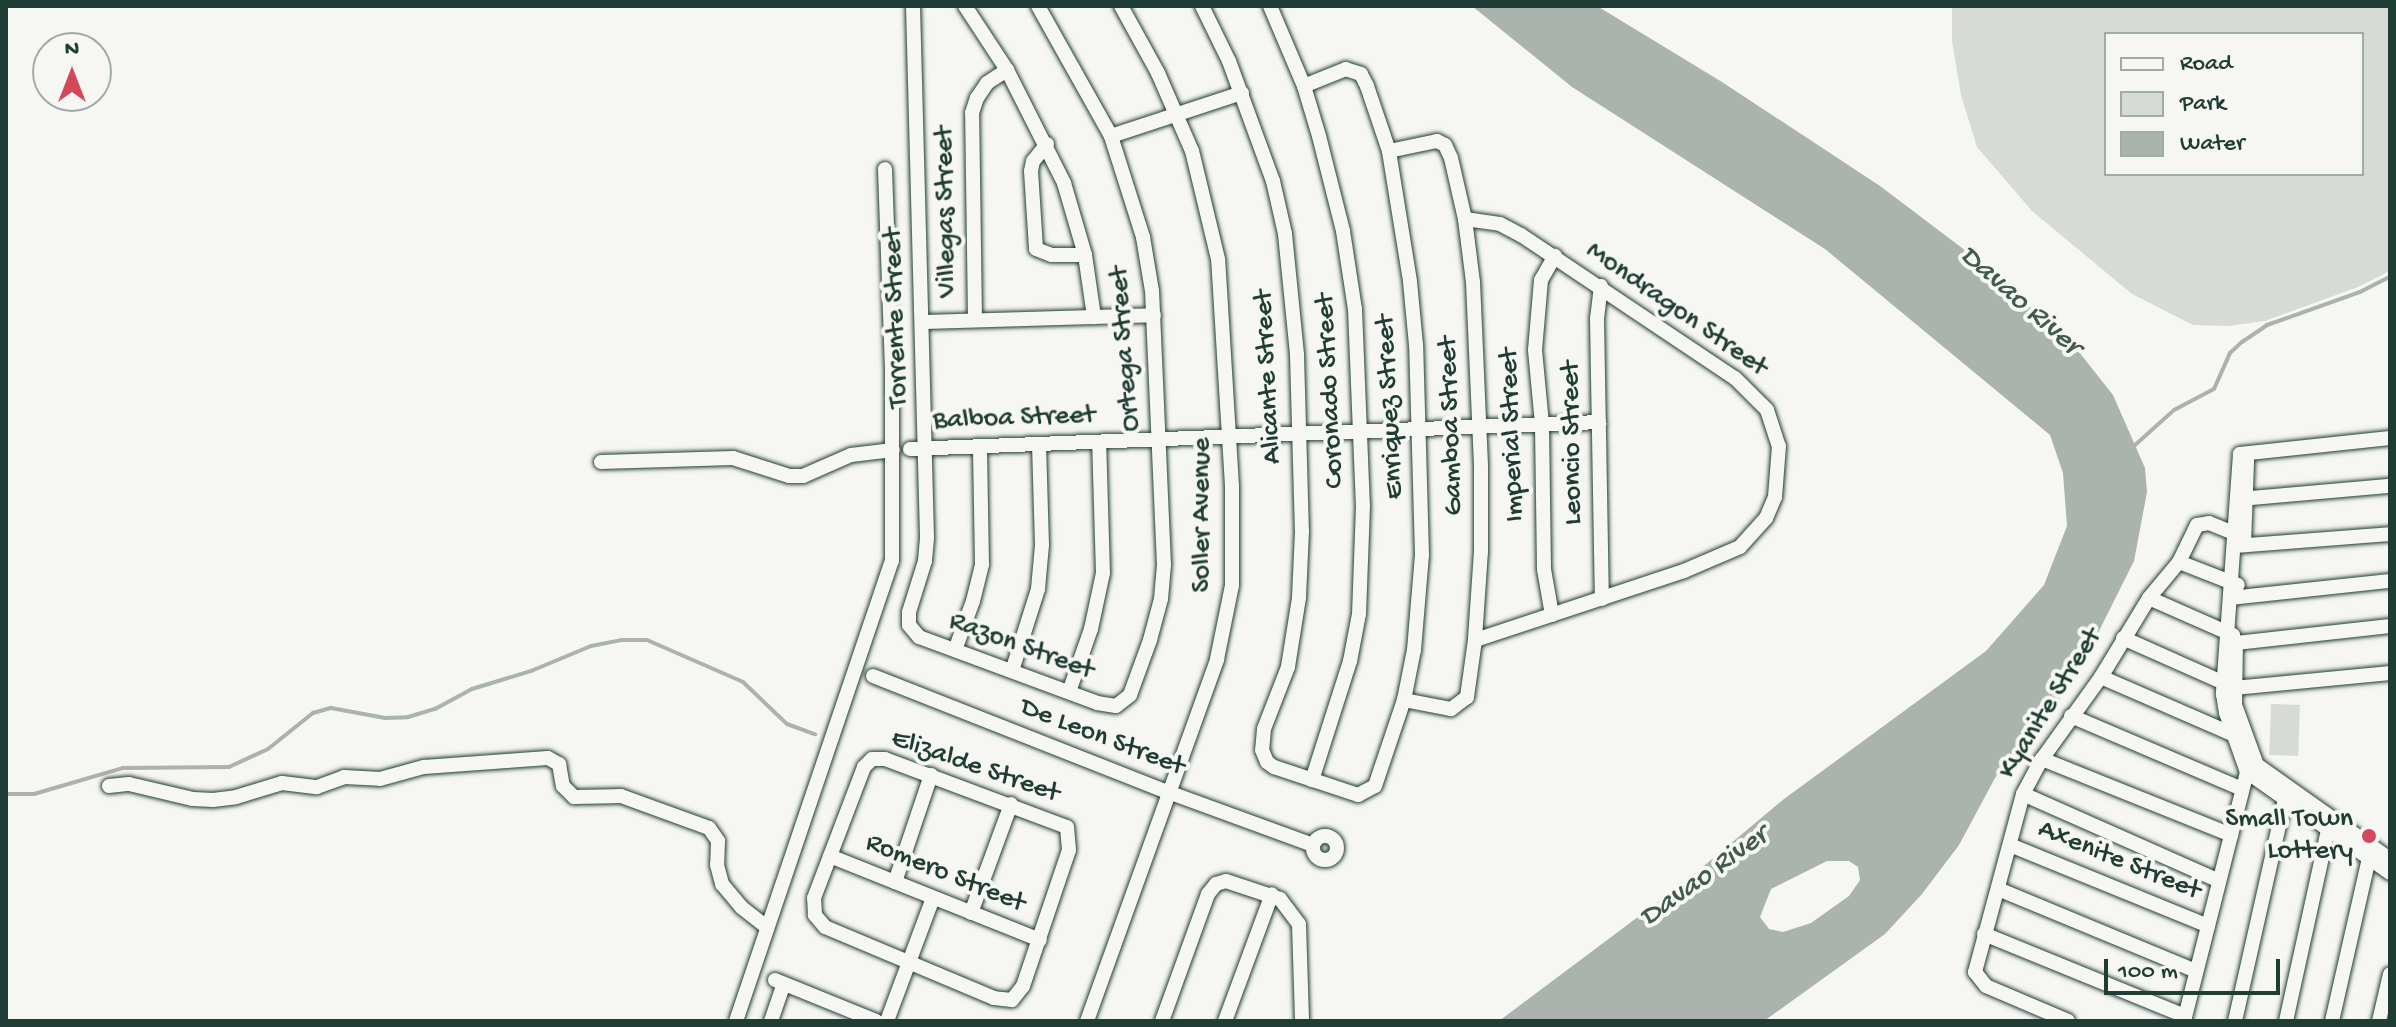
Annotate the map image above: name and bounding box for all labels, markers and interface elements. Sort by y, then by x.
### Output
north arrow [32,32,112,112]
legend [2104,32,2364,176]
text: N [65,37,79,63]
text: Road [2180,50,2232,79]
text: Park [2180,90,2226,119]
street label: Villegas Street [929,126,965,298]
text: Water [2180,130,2244,159]
street label: Torrente Street [877,227,917,409]
street label: Mondragon Street [1579,235,1773,385]
water label: Davao River [1950,239,2088,365]
street label: Ortega Street [1103,265,1149,433]
street label: Alicante Street [1248,289,1290,465]
street label: Coronado Street [1309,293,1353,489]
street label: Enriquez Street [1369,314,1413,500]
street label: Gamboa Street [1432,336,1472,516]
street label: Imperial Street [1493,348,1533,522]
street label: Leoncio Street [1555,361,1591,525]
street label: Balboa Street [932,399,1096,439]
street label: Soller Avenue [1186,437,1220,593]
street label: Razon Street [944,605,1098,689]
street label: Kyanite Street [1991,622,2111,786]
street label: De Leon Street [1015,691,1189,785]
street label: Elizalde Street [886,722,1064,812]
place label: Small Town Lottery [2225,803,2353,869]
street label: Axenite Street [2033,813,2205,909]
water label: Davao River [1634,819,1776,937]
street label: Romero Street [860,827,1030,921]
marker: Small Town Lottery [2360,827,2378,845]
scale bar [2108,943,2284,993]
text: 100 m [2118,958,2178,987]

